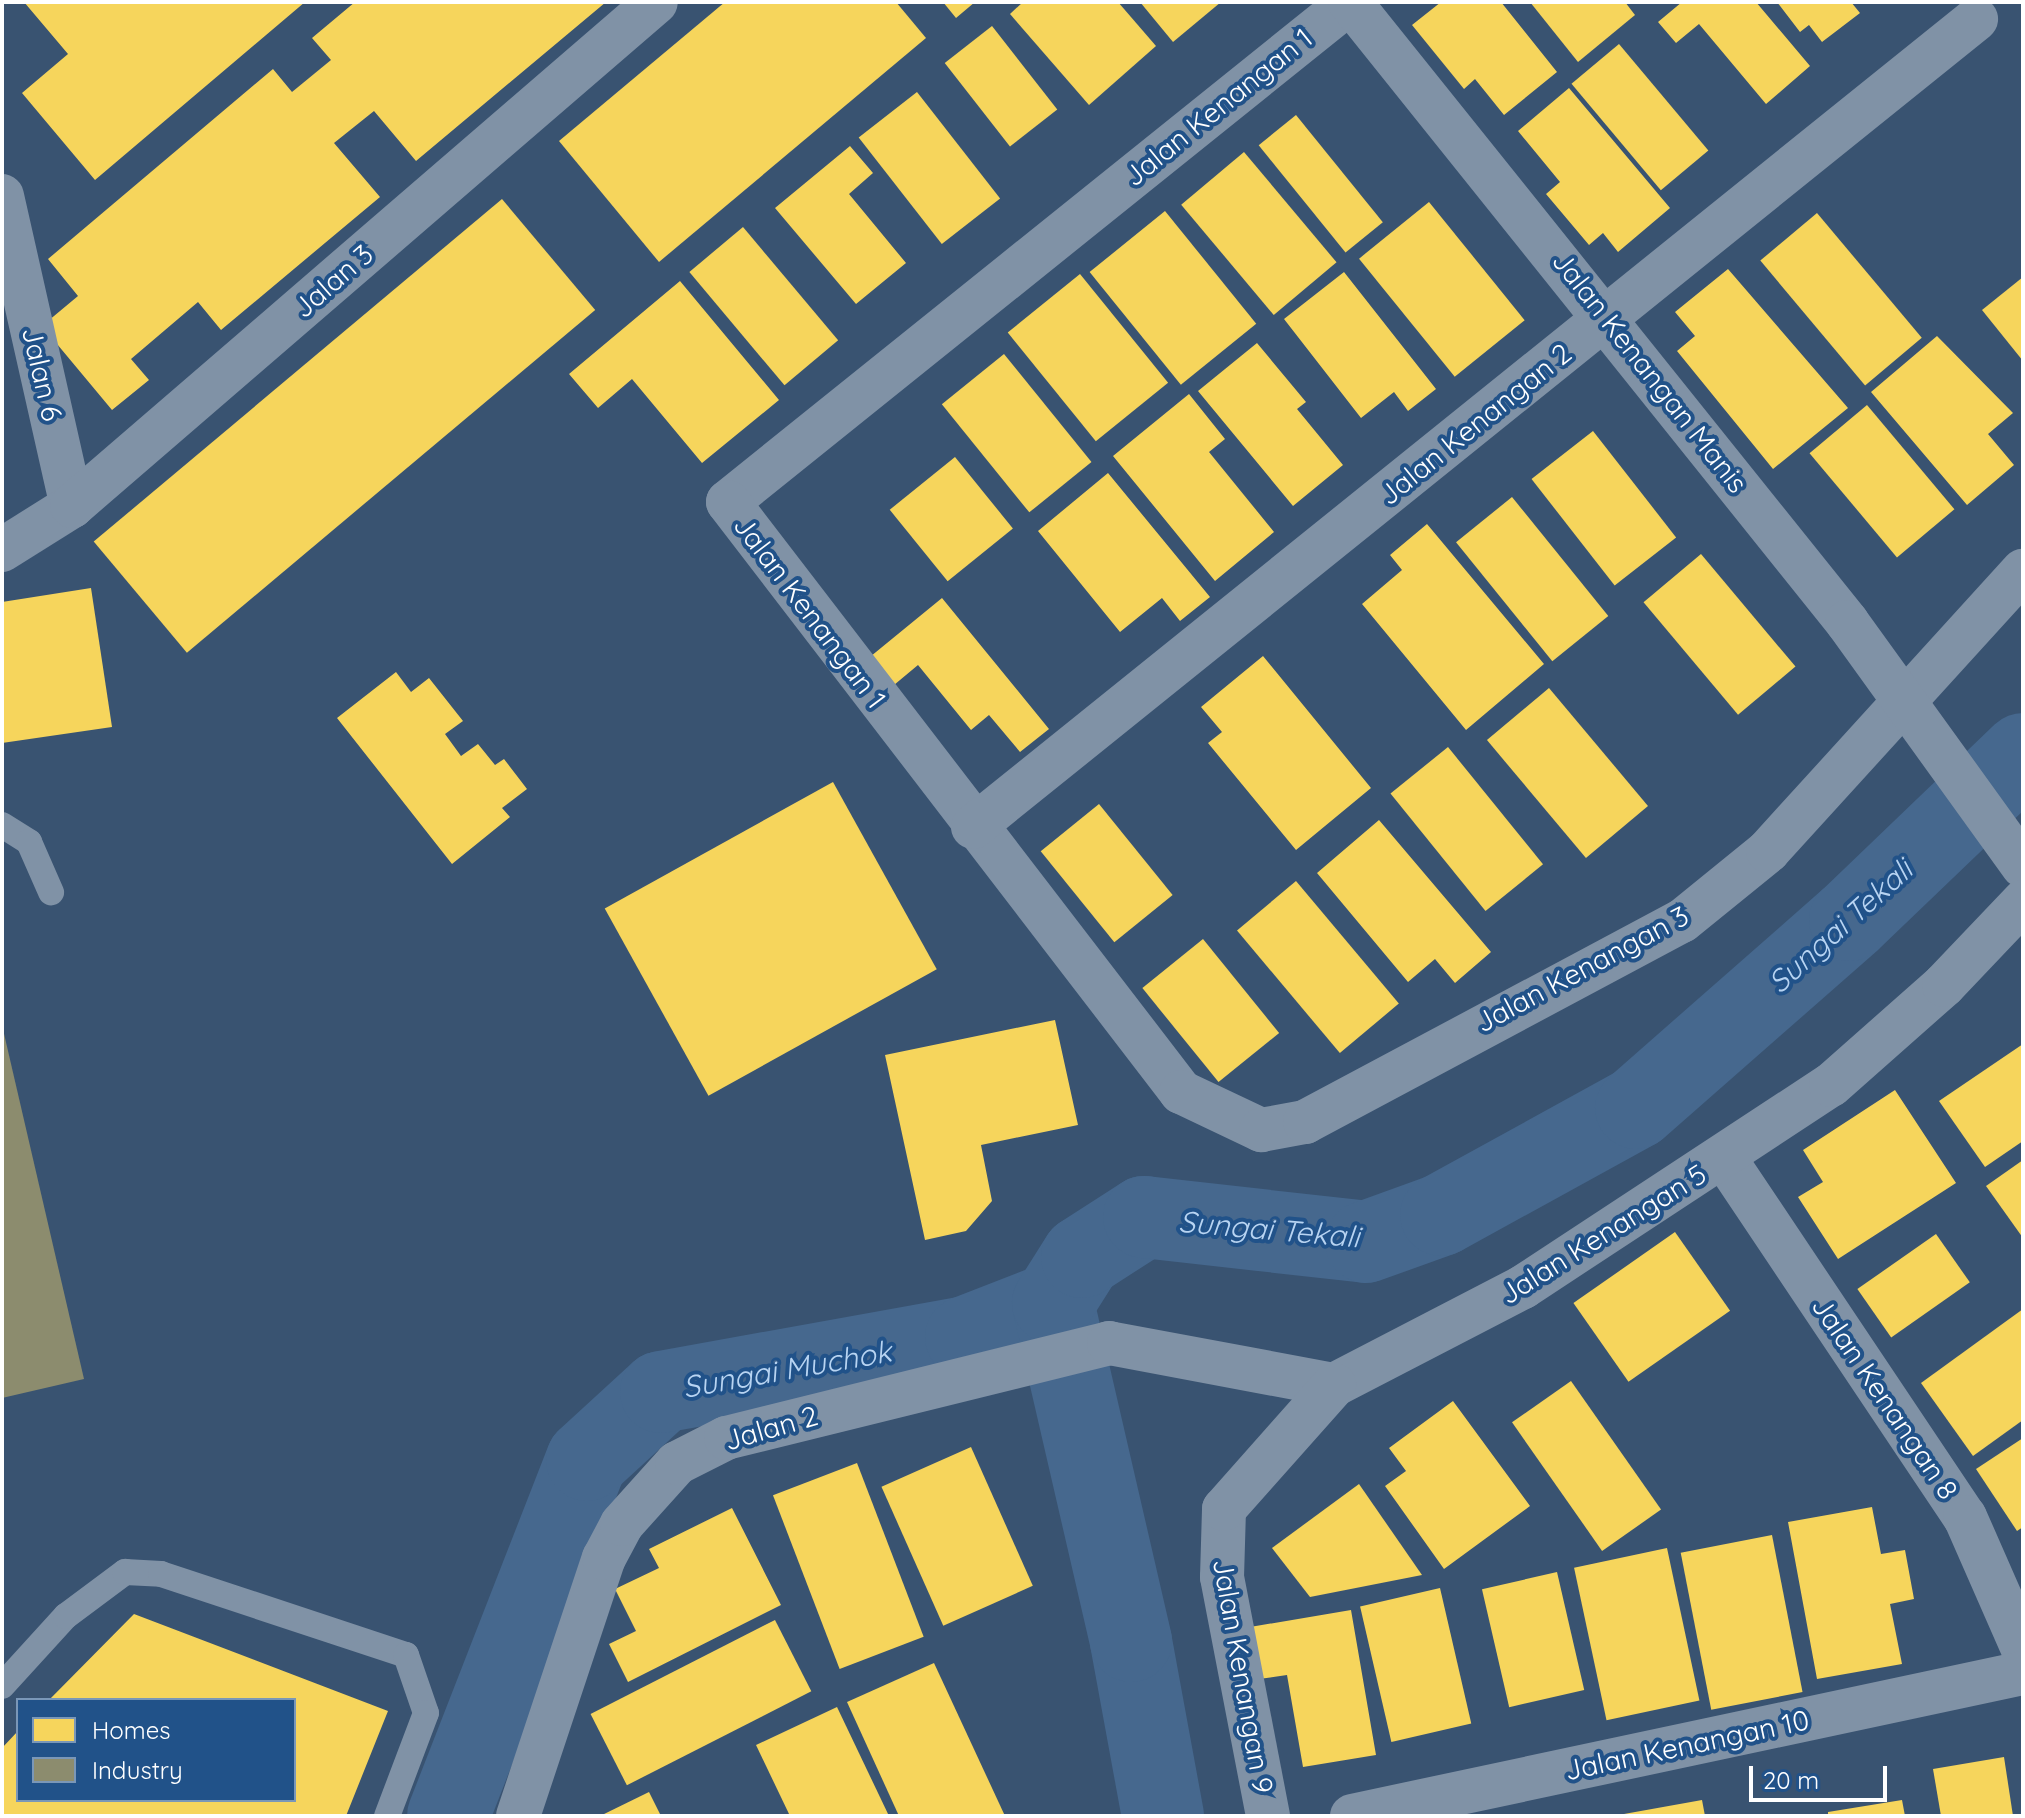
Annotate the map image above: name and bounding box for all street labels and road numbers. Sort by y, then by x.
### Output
street label: Jalan Kenangan 1 [1117,21,1319,193]
street label: Jalan 3 [286,237,380,325]
street label: Jalan Kenangan Manis [1545,245,1755,499]
street label: Jalan 6 [15,324,69,424]
street label: Jalan Kenangan 2 [1372,336,1578,512]
street label: Jalan Kenangan 1 [727,509,893,715]
street label: Jalan Kenangan 3 [1470,899,1694,1039]
street label: Jalan Kenangan 5 [1494,1157,1712,1311]
street label: Jalan Kenangan 8 [1805,1290,1965,1506]
street label: Jalan 2 [720,1399,822,1457]
street label: Jalan Kenangan 9 [1206,1556,1280,1796]
street label: Jalan Kenangan 10 [1562,1703,1812,1787]

